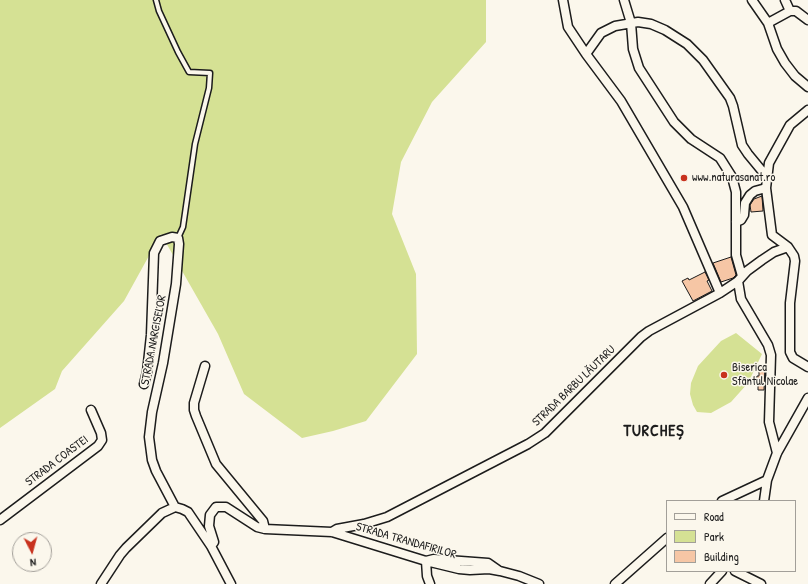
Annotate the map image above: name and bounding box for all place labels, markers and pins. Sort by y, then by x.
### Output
place label: www.naturasanat.ro [692,171,775,185]
marker: www.naturasanat.ro [679,173,689,183]
place label: Biserica Sfântul Nicolae [732,361,798,389]
marker: Biserica Sfântul Nicolae [719,370,729,380]

